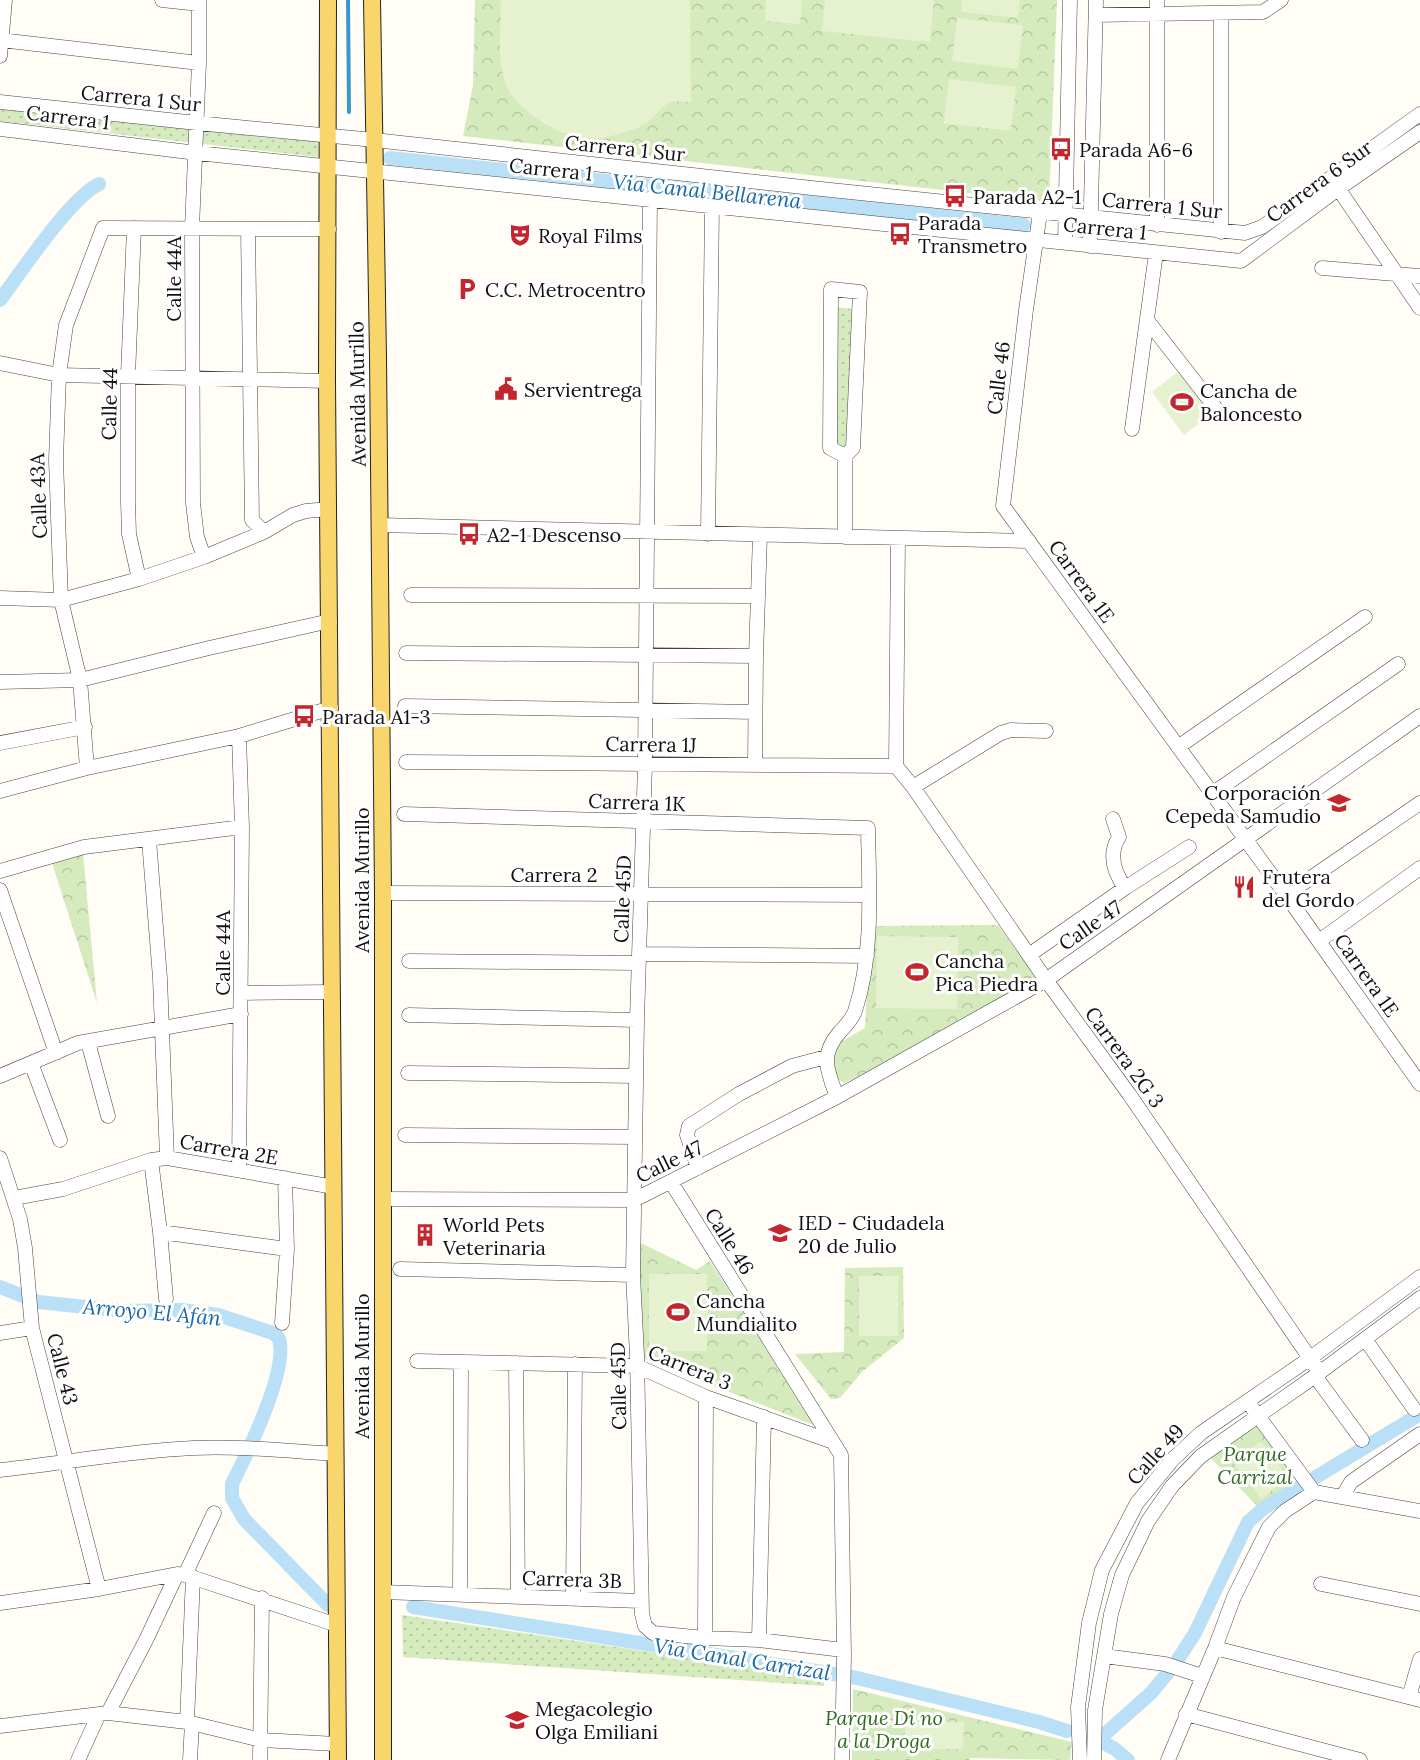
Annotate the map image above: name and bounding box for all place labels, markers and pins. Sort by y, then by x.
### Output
bus stop icon: Parada A6-6 [1048,136,1074,162]
place label: Parada A6-6 [1079,137,1193,162]
bus stop icon: Parada A2-1 [942,183,968,209]
place label: Parada A2-1 [973,184,1081,209]
place label: Parada Transmetro [918,210,1027,258]
bus stop icon: Parada Transmetro [887,221,913,247]
theatre icon: Royal Films [507,222,533,248]
place label: Royal Films [538,223,643,248]
parking icon: C.C. Metrocentro [454,276,480,302]
place label: C.C. Metrocentro [485,277,646,302]
public building icon: Servientrega [493,376,519,402]
place label: Servientrega [524,377,642,402]
place label: Cancha de Baloncesto [1200,378,1302,426]
sports icon: Cancha de Baloncesto [1169,389,1195,415]
bus stop icon: A2-1 Descenso [456,521,482,547]
place label: A2-1 Descenso [486,522,621,547]
bus stop icon: Parada A1-3 [291,703,317,729]
place label: Parada A1-3 [322,704,431,729]
place label: Corporación Cepeda Samudio [1165,780,1321,828]
school or university icon: Corporación Cepeda Samudio [1326,790,1352,816]
place label: Frutera del Gordo [1262,864,1355,912]
restaurant icon: Frutera del Gordo [1231,874,1257,900]
place label: Cancha Pica Piedra [935,948,1038,996]
sports icon: Cancha Pica Piedra [904,959,930,985]
place label: IED - Ciudadela 20 de Julio [798,1210,945,1258]
place label: World Pets Veterinaria [442,1212,546,1260]
school or university icon: IED - Ciudadela 20 de Julio [767,1220,793,1246]
building icon: World Pets Veterinaria [412,1222,438,1248]
place label: Cancha Mundialito [696,1288,797,1336]
sports icon: Cancha Mundialito [665,1299,691,1325]
place label: Megacolegio Olga Emiliani [535,1696,658,1744]
school or university icon: Megacolegio Olga Emiliani [504,1707,530,1733]

